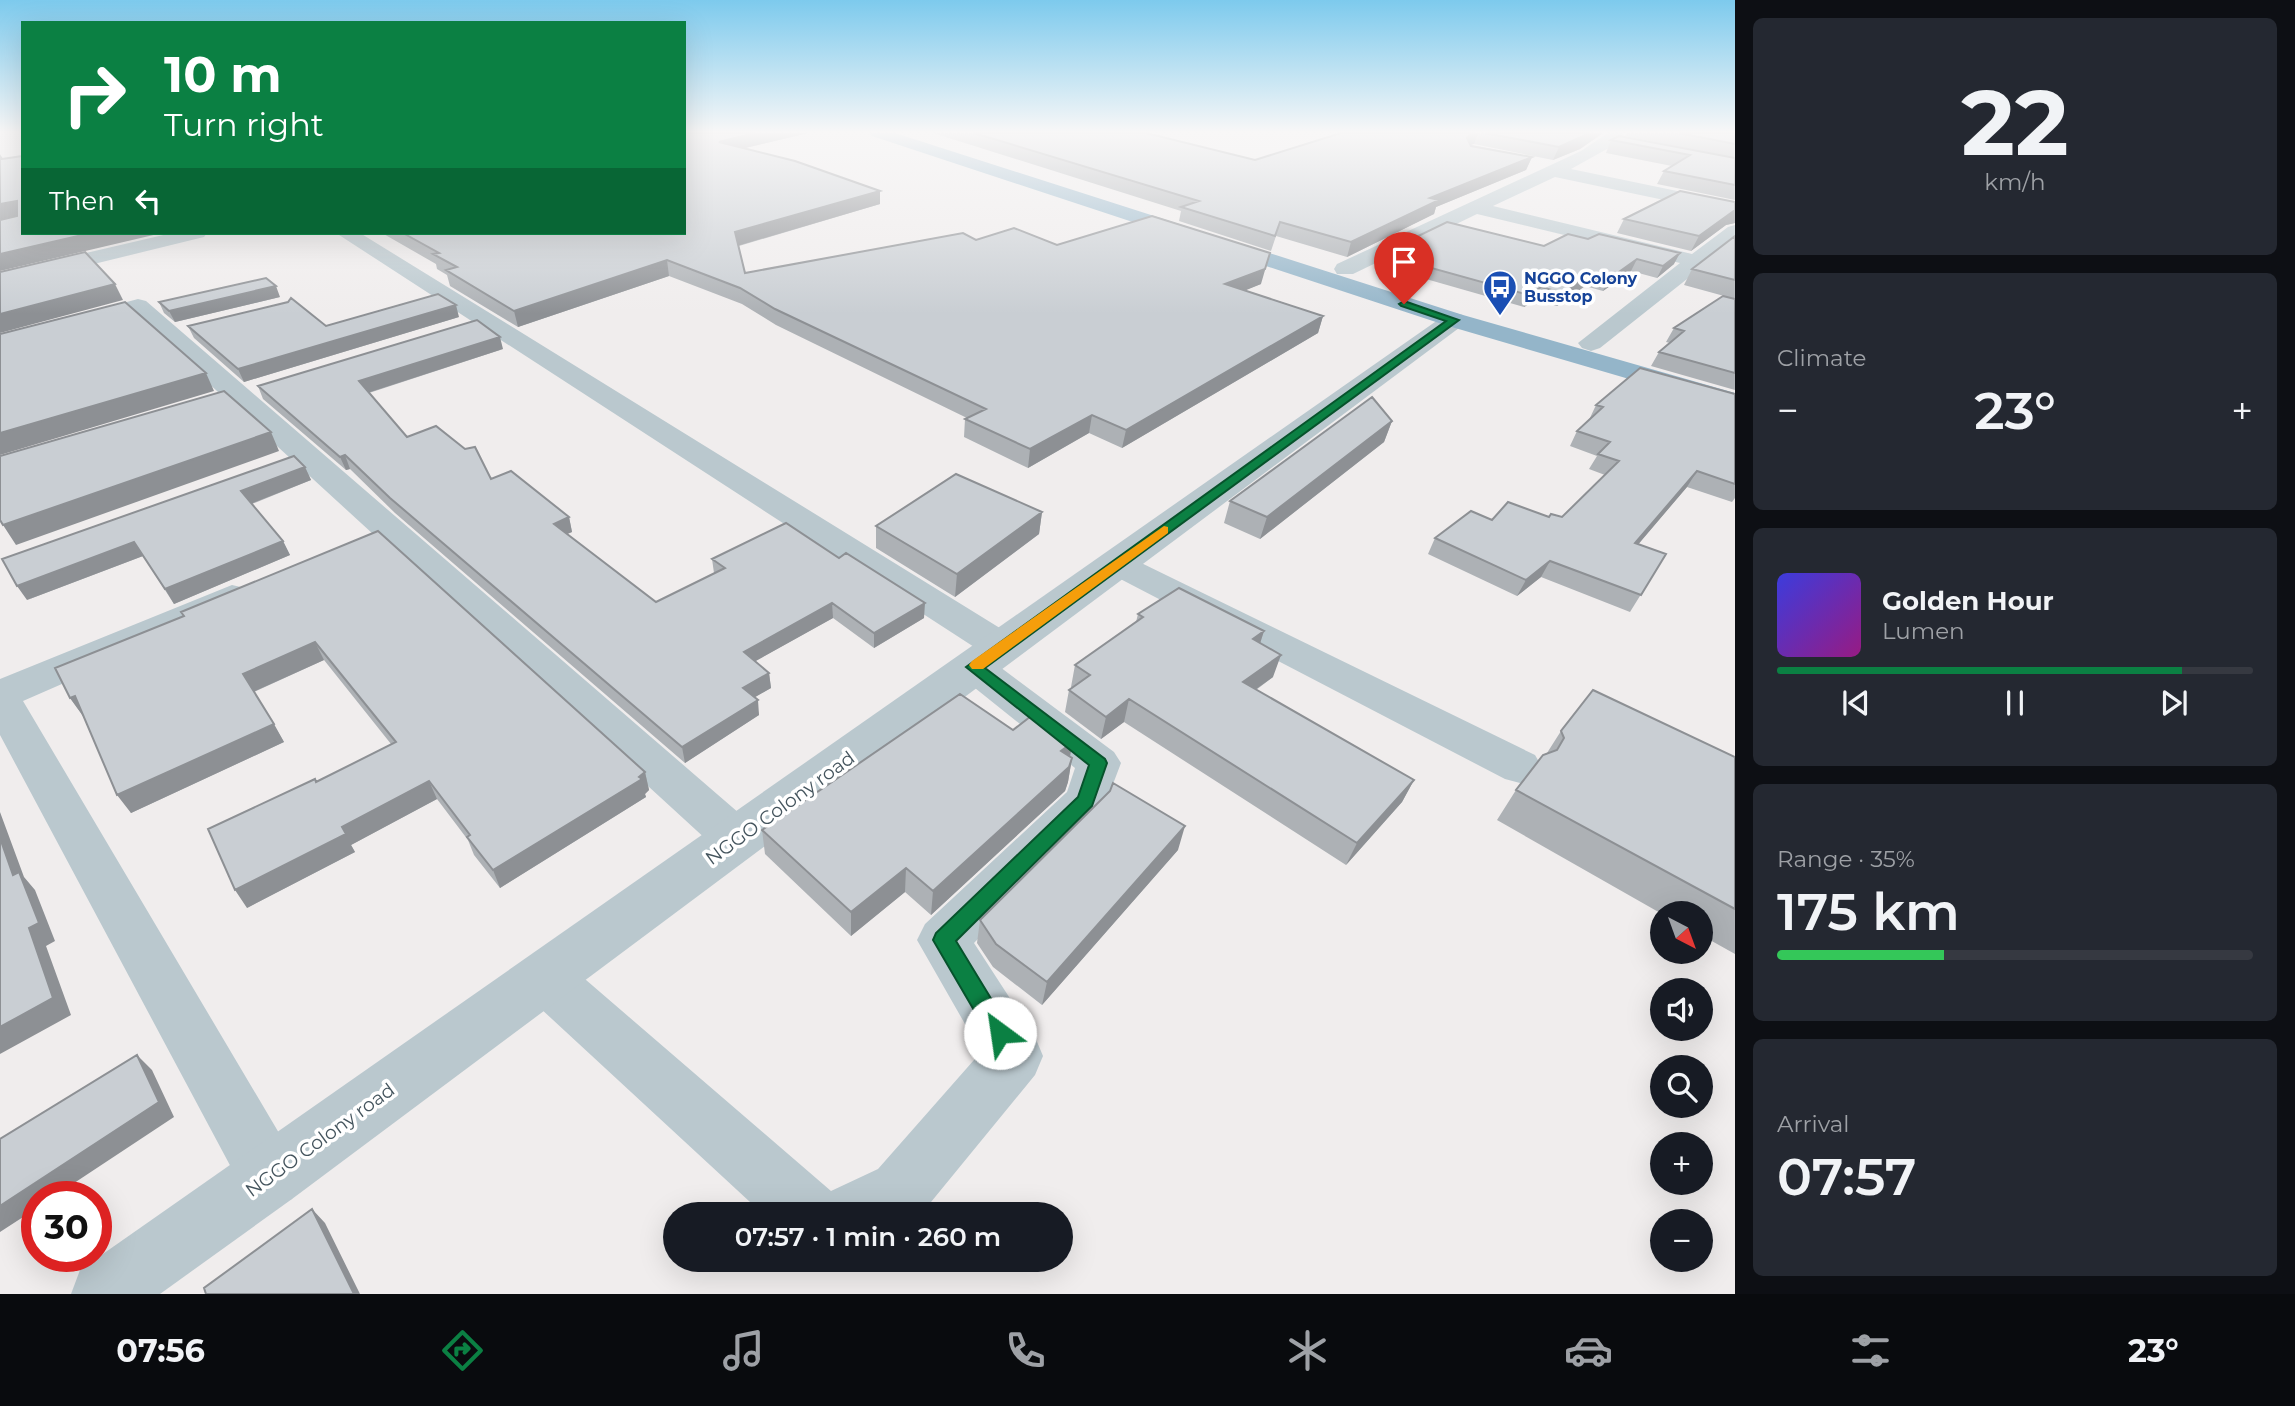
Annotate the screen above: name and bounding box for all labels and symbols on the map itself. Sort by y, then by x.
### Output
pin [1374,232,1434,304]
bus stop icon: NGGO Colony Busstop [1481,268,1519,317]
place label: NGGO Colony Busstop [1524,269,1638,306]
street label: NGGO Colony road [701,746,859,870]
north arrow [1650,901,1713,964]
position arrow [963,996,1037,1070]
street label: NGGO Colony road [241,1078,399,1202]
speed limit sign: 30 [21,1181,112,1272]

